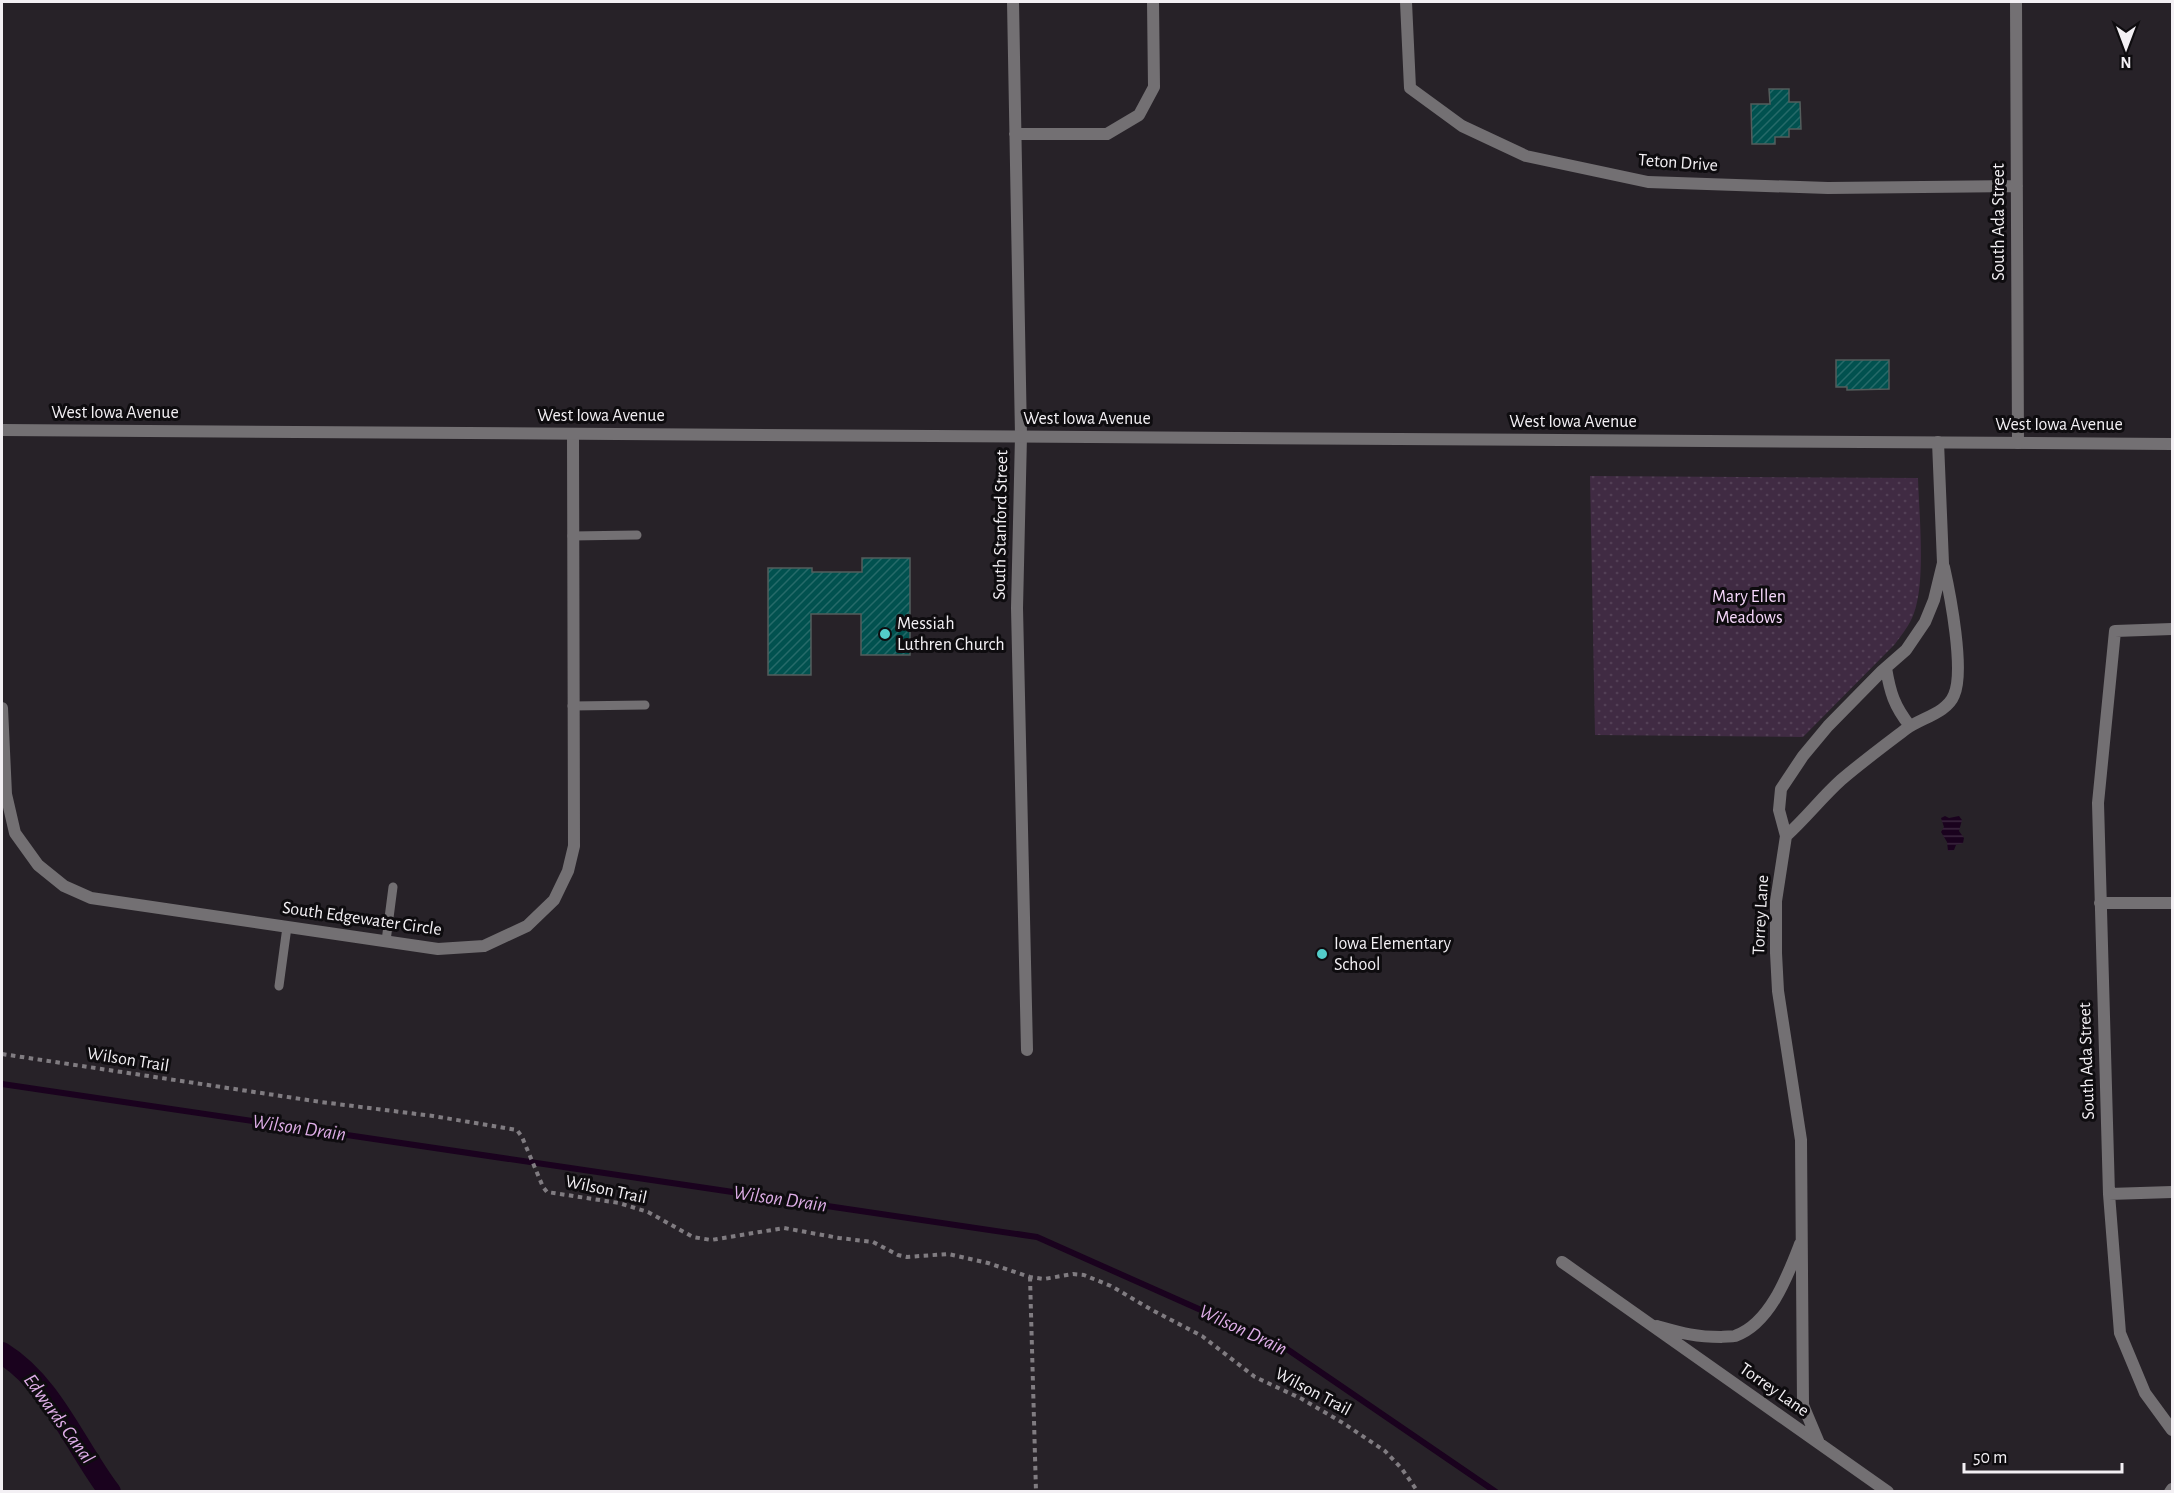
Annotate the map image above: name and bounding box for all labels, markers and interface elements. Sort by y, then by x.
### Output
north arrow [2096,18,2156,78]
text: N [2120,54,2132,70]
street label: Teton Drive [1638,151,1718,175]
street label: South Ada Street [1990,163,2008,281]
street label: West Iowa Avenue [51,404,179,422]
street label: West Iowa Avenue [537,407,665,425]
street label: West Iowa Avenue [1023,410,1151,428]
street label: West Iowa Avenue [1509,413,1637,431]
street label: West Iowa Avenue [1995,416,2123,434]
street label: South Stanford Street [991,450,1011,600]
park label: Mary Ellen Meadows [1712,588,1786,627]
place label: Messiah Luthren Church [897,615,1005,654]
marker: Messiah Luthren Church [878,627,892,641]
street label: Torrey Lane [1750,875,1772,955]
street label: South Edgewater Circle [281,899,443,939]
place label: Iowa Elementary School [1334,935,1451,974]
marker: Iowa Elementary School [1315,947,1329,961]
street label: South Ada Street [2076,1002,2098,1120]
street label: Wilson Trail [86,1045,170,1075]
water label: Wilson Drain [251,1112,347,1144]
street label: Wilson Trail [564,1173,648,1207]
water label: Wilson Drain [732,1183,828,1215]
water label: Wilson Drain [1196,1301,1290,1359]
street label: Torrey Lane [1736,1360,1812,1420]
street label: Wilson Trail [1272,1365,1354,1419]
water label: Edwards Canal [20,1370,98,1468]
scale bar [1964,1436,2122,1474]
text: 50 m [1973,1449,2007,1467]

